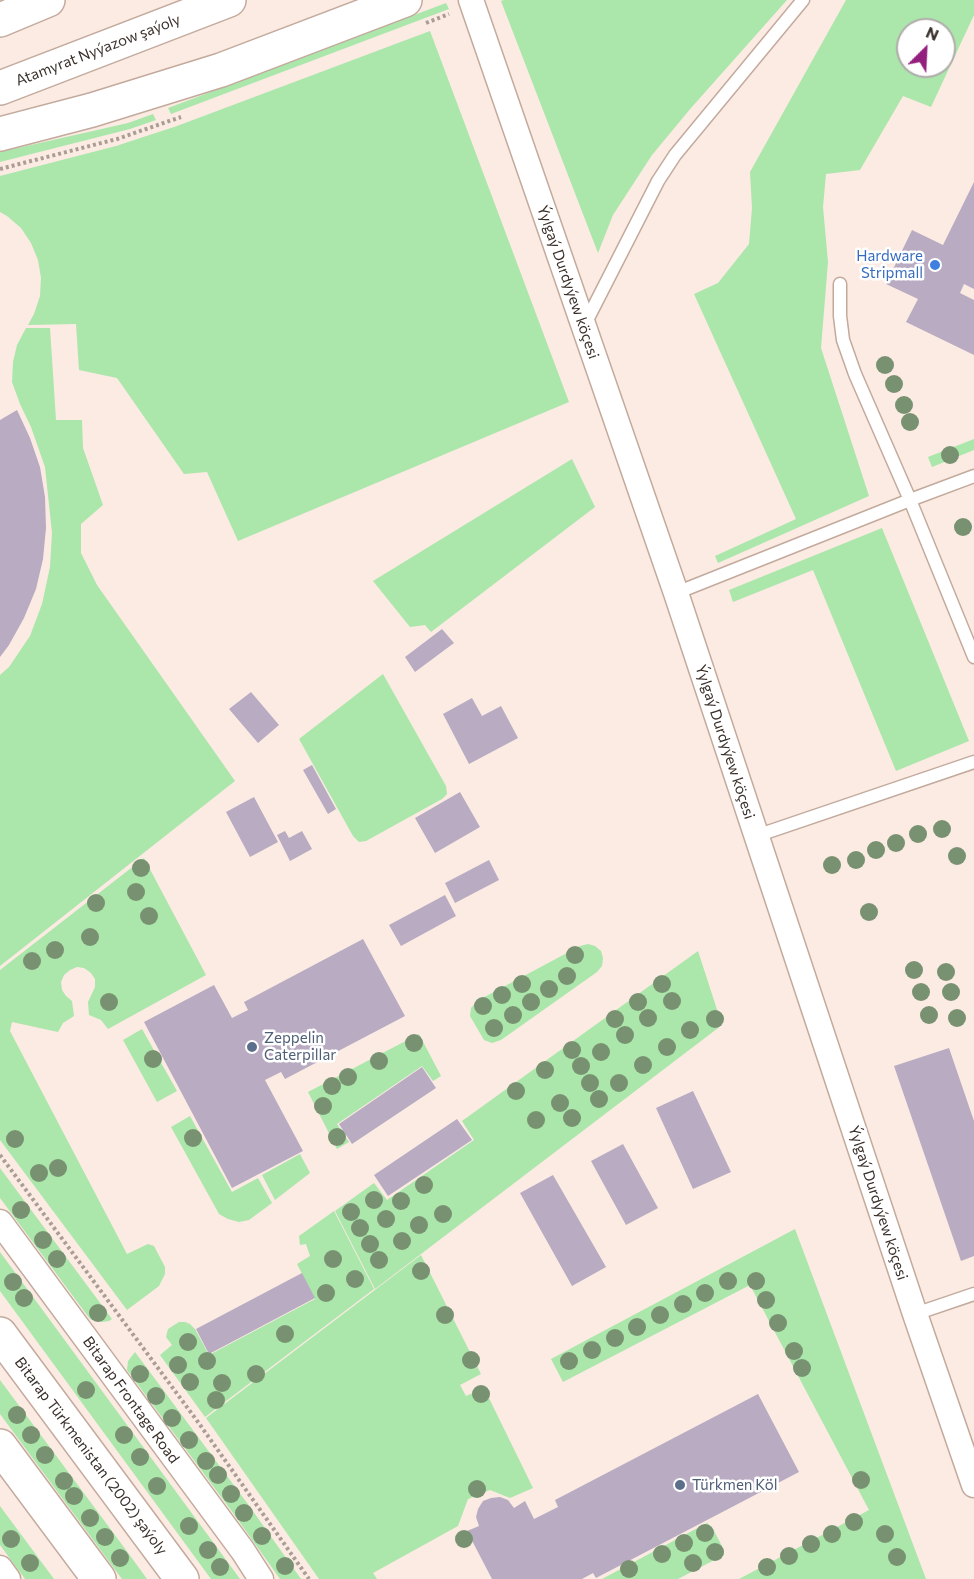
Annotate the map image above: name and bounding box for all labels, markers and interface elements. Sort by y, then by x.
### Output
street label: Atamyrat Nyýazow şaýoly [13,10,183,90]
north arrow [896,18,956,78]
text: N [923,22,942,44]
street label: Ýylgaý Durdyýew köçesi [533,203,603,361]
place label: Hardware Stripmall [856,247,923,282]
marker: Hardware Stripmall [928,258,942,272]
street label: Ýylgaý Durdyýew köçesi [692,663,758,821]
place label: Zeppelin Caterpillar [264,1029,336,1064]
marker: Zeppelin Caterpillar [245,1040,259,1054]
street label: Ýylgaý Durdyýew köçesi [845,1124,911,1282]
street label: Bitarap Frontage Road [79,1333,183,1467]
street label: Bitarap Türkmenistan (2002) şaýoly [11,1354,171,1558]
place label: Türkmen Köl [692,1476,778,1494]
marker: Türkmen Köl [673,1478,687,1492]

